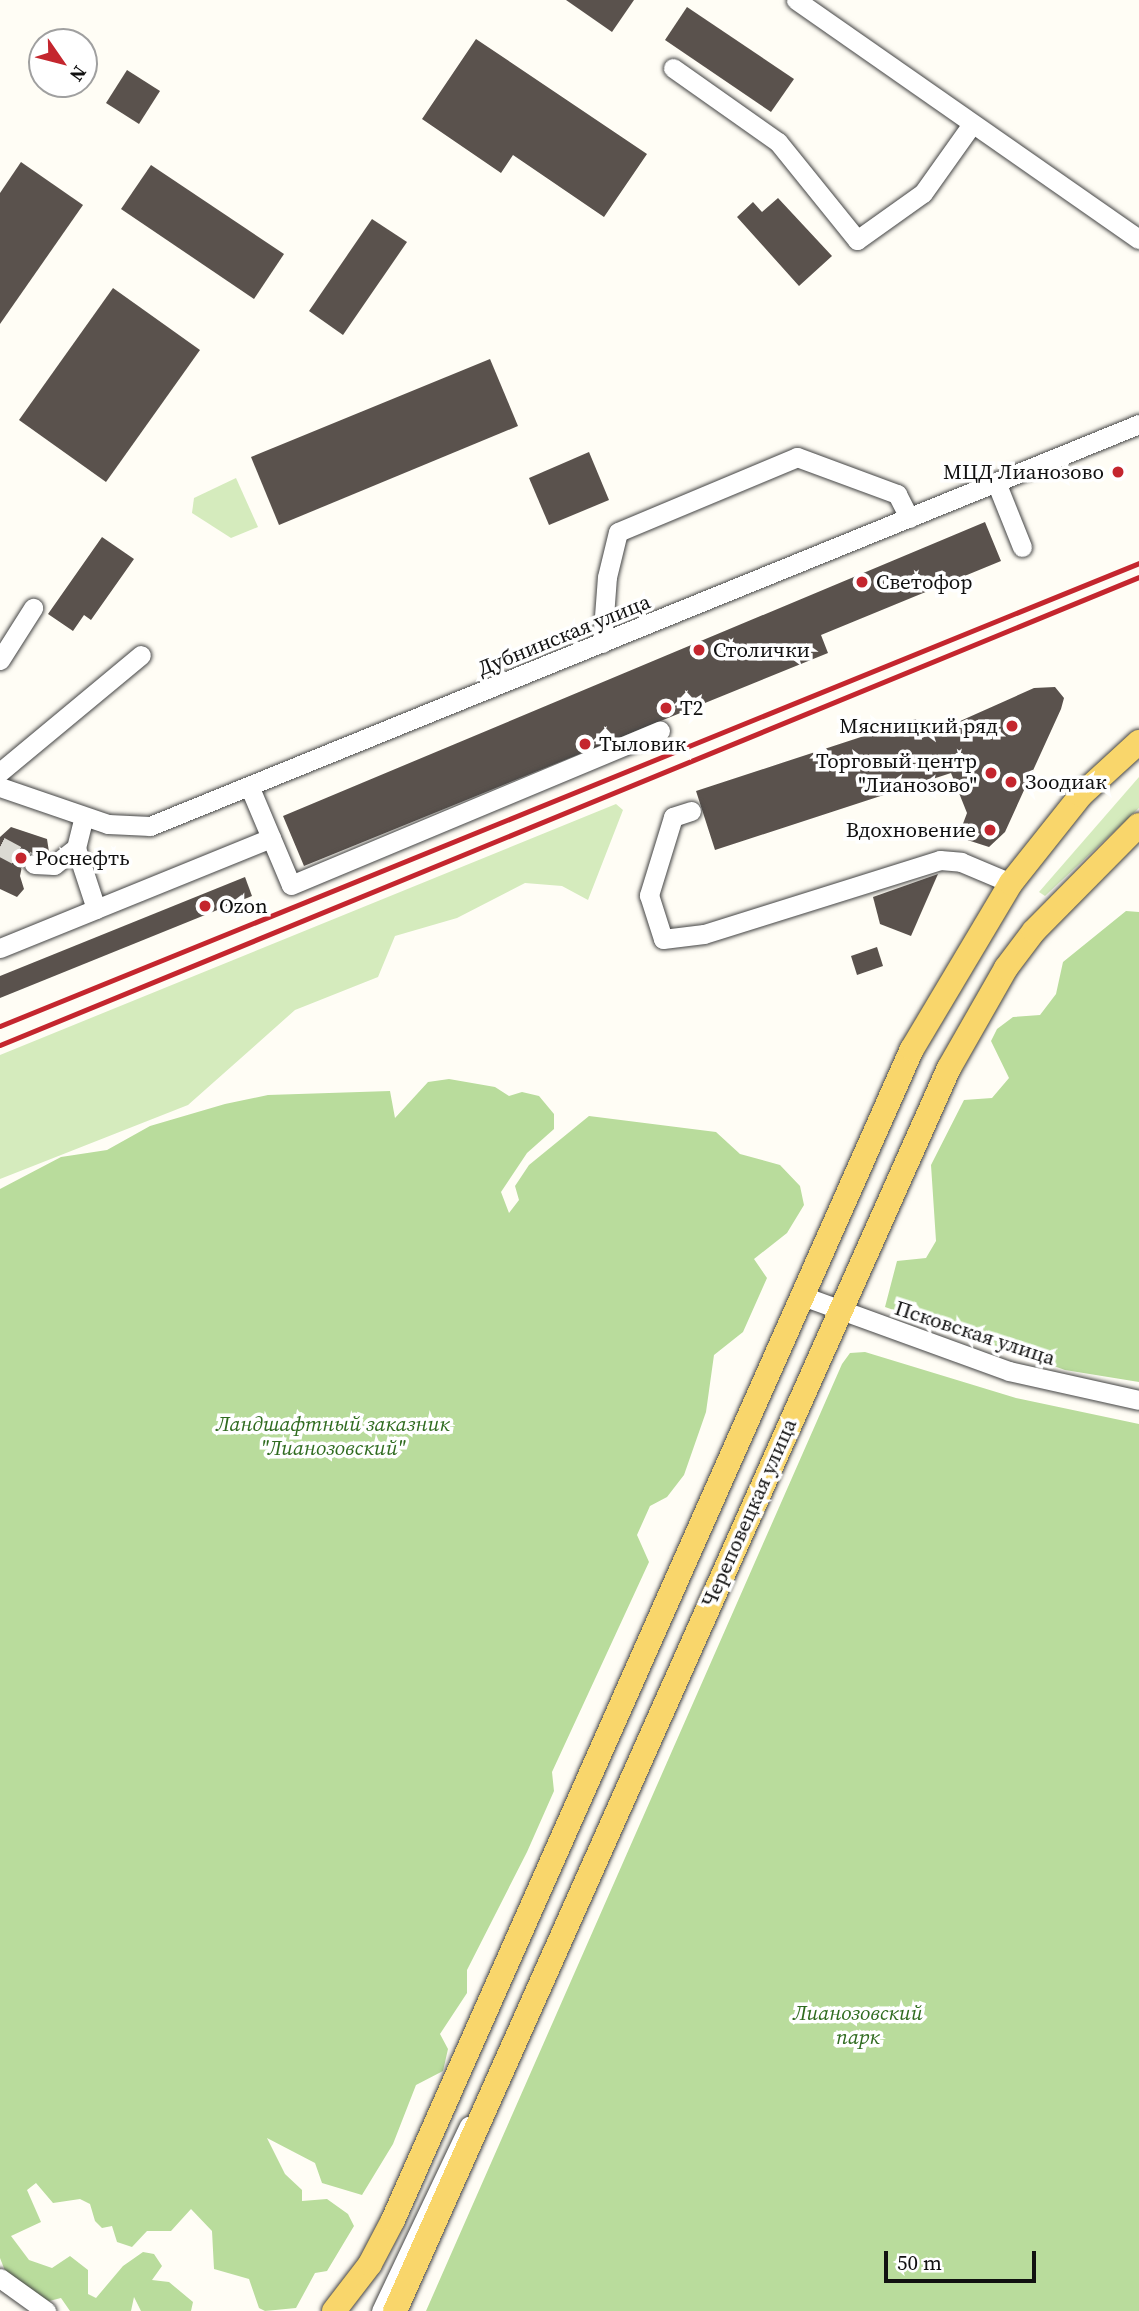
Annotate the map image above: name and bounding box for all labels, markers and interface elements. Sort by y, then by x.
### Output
north arrow [28,28,98,98]
text: N [64,61,93,87]
place label: МЦД Лианозово [943,459,1104,485]
marker: МЦД Лианозово [1110,464,1126,480]
place label: Светофор [876,569,972,595]
marker: Светофор [854,574,870,590]
street label: Дубнинская улица [474,589,654,681]
place label: Столички [713,637,810,663]
marker: Столички [691,642,707,658]
place label: T2 [680,695,703,721]
marker: T2 [658,700,674,716]
place label: Мясницкий ряд [839,713,998,739]
marker: Мясницкий ряд [1004,718,1020,734]
place label: Тыловик [599,731,686,757]
marker: Тыловик [577,736,593,752]
place label: Торговый центр "Лианозово" [816,748,977,798]
marker: Торговый центр "Лианозово" [983,765,999,781]
place label: Зоодиак [1025,769,1107,795]
marker: Зоодиак [1003,774,1019,790]
place label: Вдохновение [846,817,976,843]
marker: Вдохновение [982,822,998,838]
place label: Роснефть [35,845,130,871]
marker: Роснефть [13,850,29,866]
place label: Ozon [219,893,268,919]
marker: Ozon [197,898,213,914]
street label: Псковская улица [892,1295,1058,1371]
park label: Ландшафтный заказник "Лианозовский" [216,1411,450,1461]
street label: Череповецкая улица [696,1415,802,1611]
park label: Лианозовский парк [793,2000,923,2050]
scale bar [887,2238,1039,2282]
text: 50 m [897,2248,942,2277]

